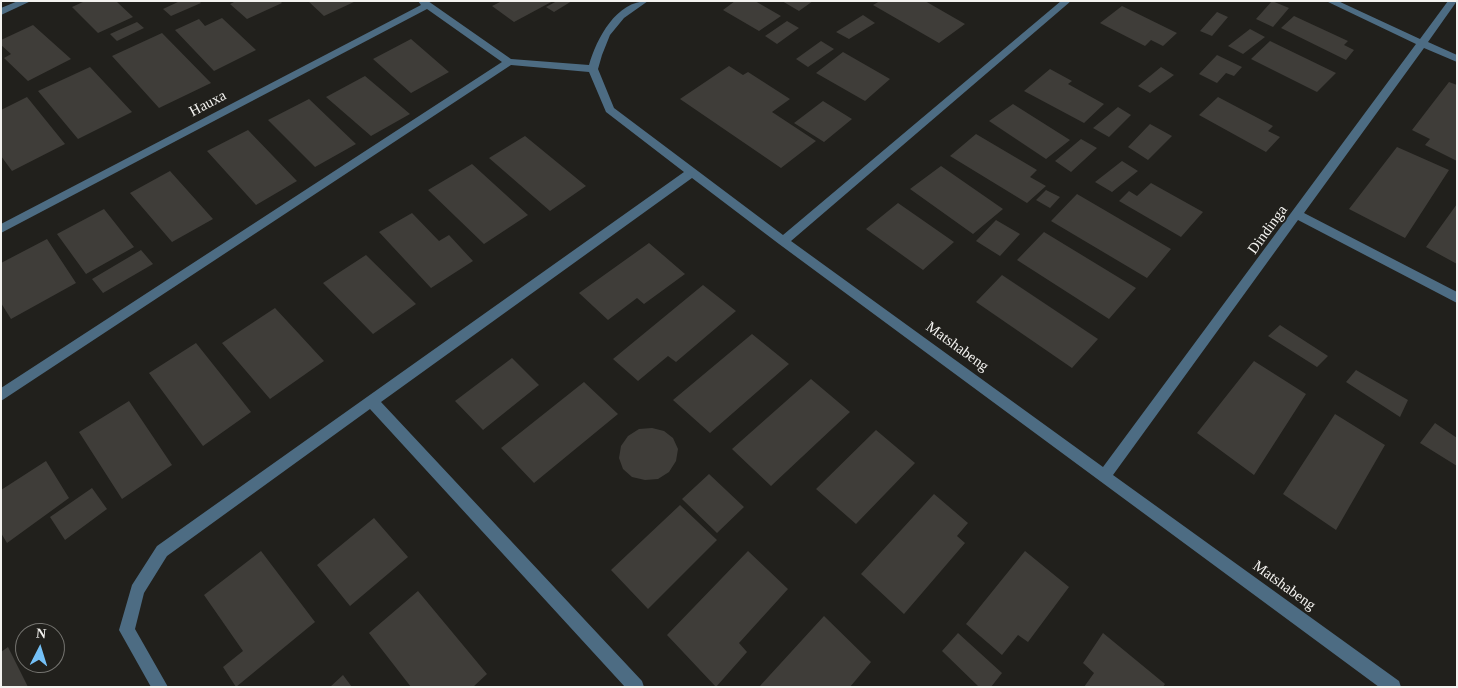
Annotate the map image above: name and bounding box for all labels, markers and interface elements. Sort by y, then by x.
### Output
street label: Hauxa [186,87,230,121]
street label: Dindinga [1244,202,1292,258]
street label: Matshabeng [922,318,992,376]
street label: Matshabeng [1249,557,1319,615]
north arrow [15,623,65,673]
text: N [36,626,47,641]

